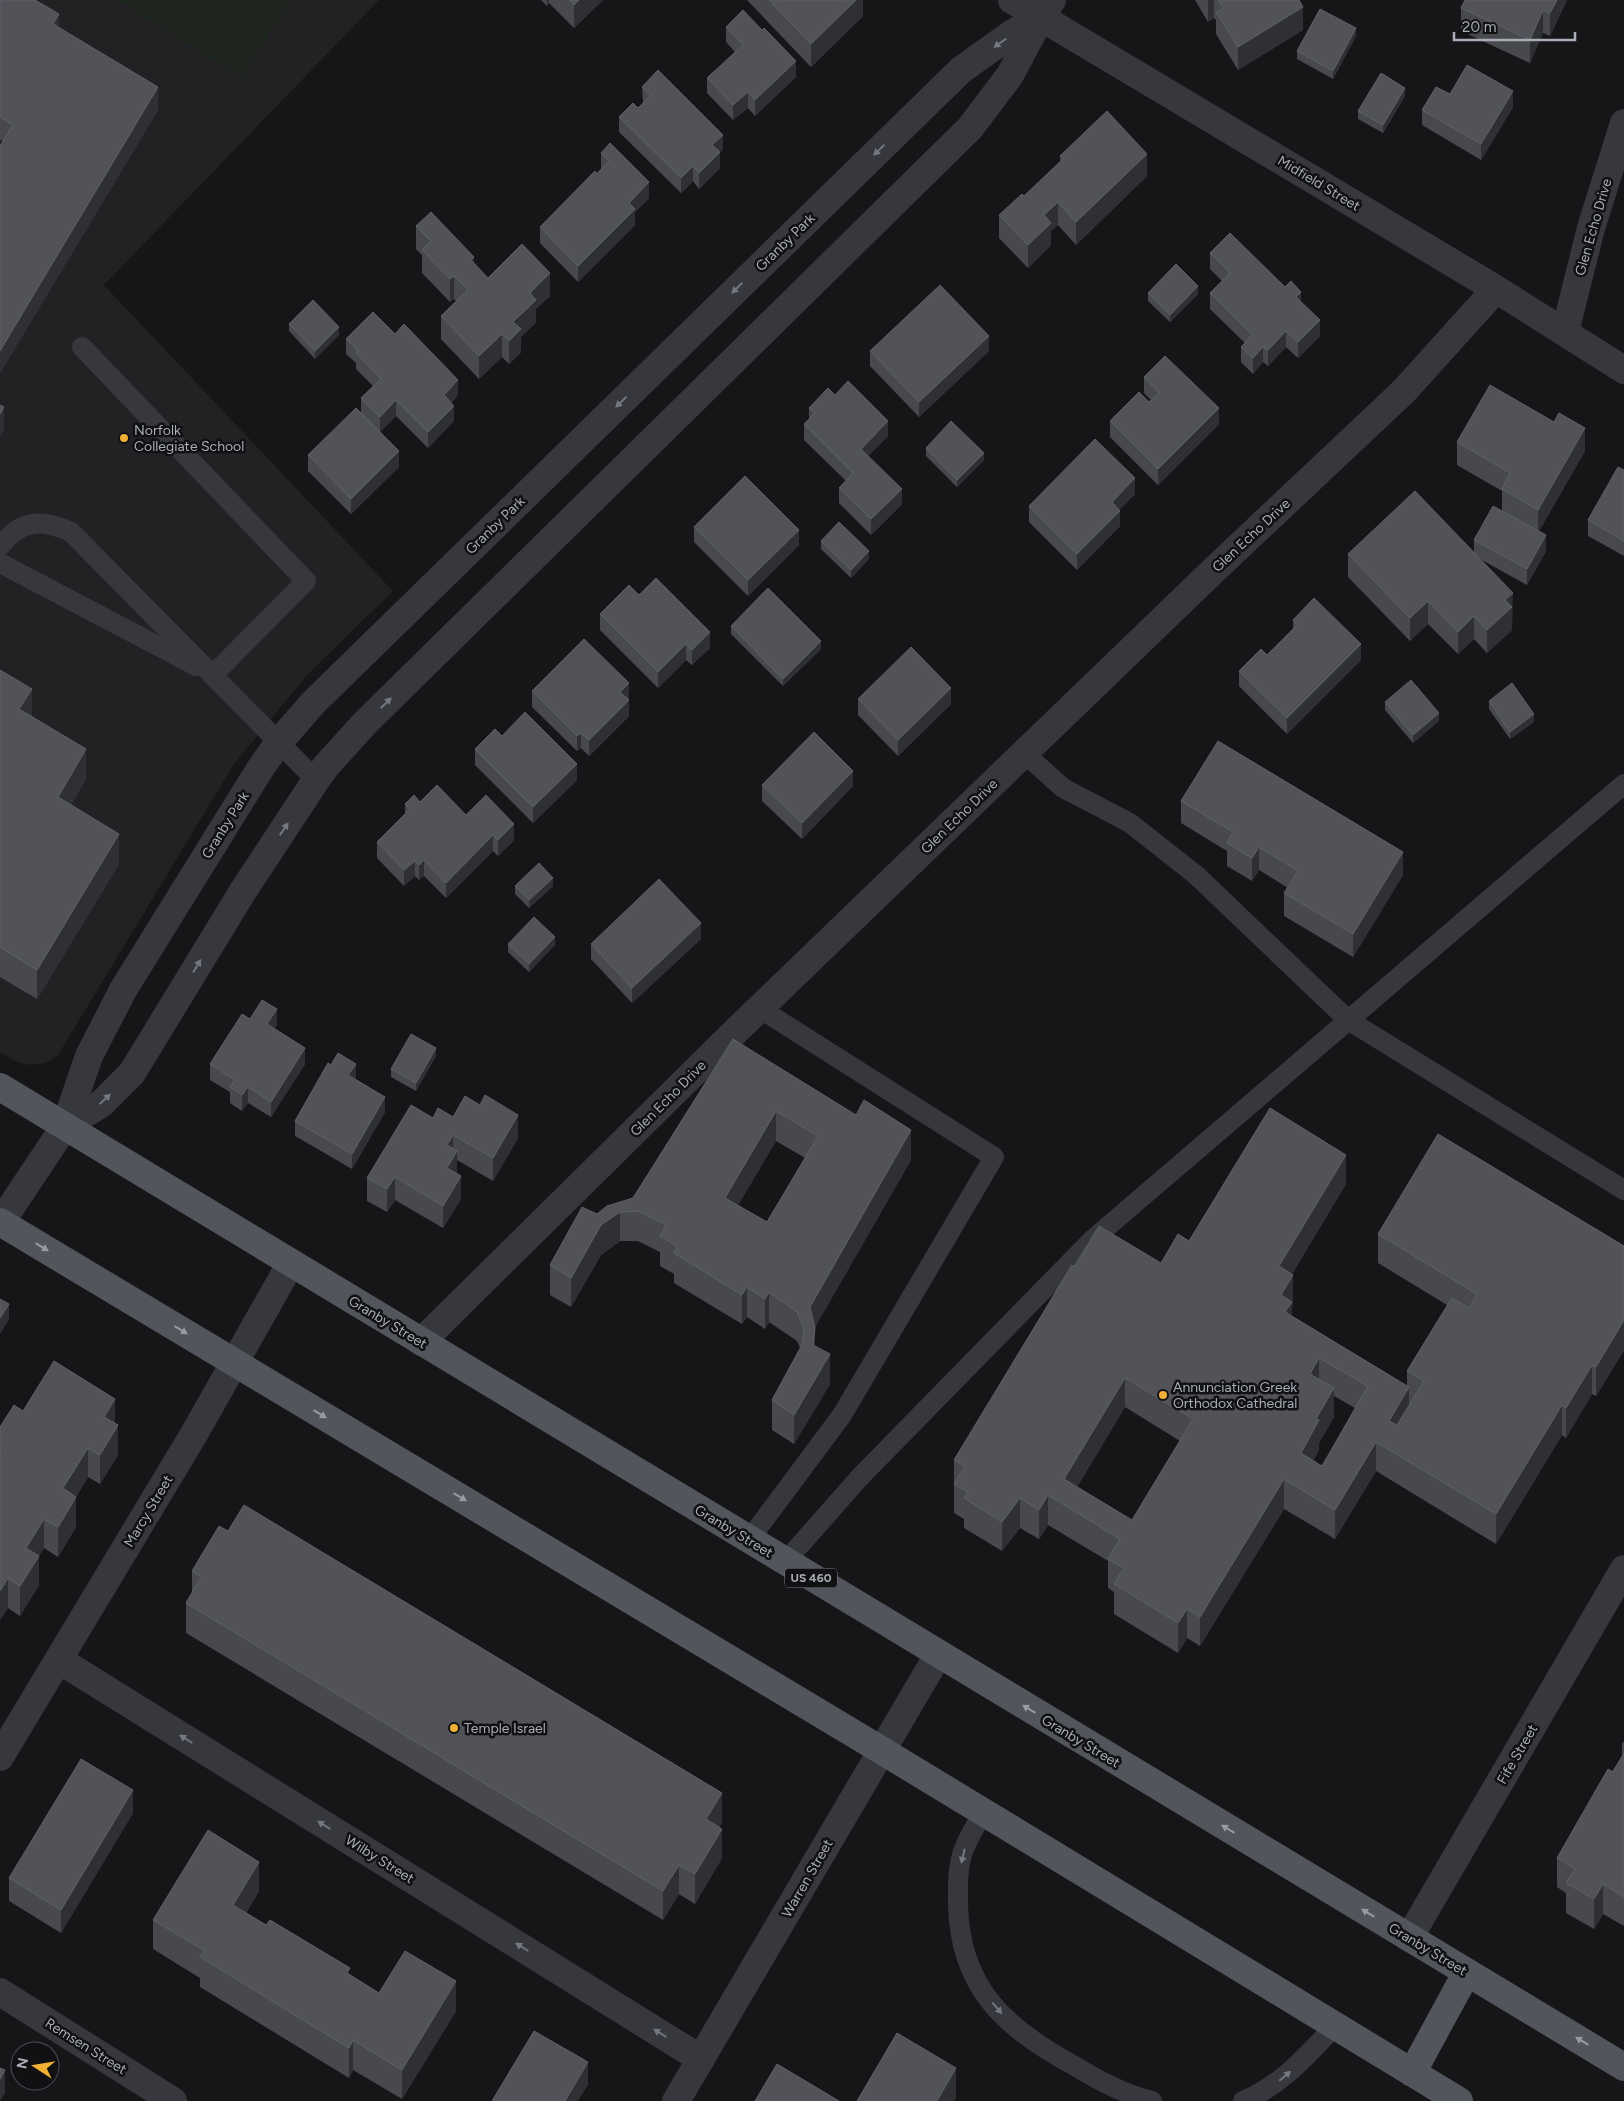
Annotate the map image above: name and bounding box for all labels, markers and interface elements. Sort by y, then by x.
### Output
scale bar [1454,10,1575,42]
text: 20 m [1462,18,1496,36]
one-way arrow [994,37,1007,48]
one-way arrow [873,144,885,156]
street label: Midfield Street [1274,152,1363,215]
street label: Glen Echo Drive [1571,176,1616,278]
street label: Granby Park [752,210,819,275]
one-way arrow [732,282,744,294]
one-way arrow [615,396,627,408]
place label: Norfolk Collegiate School [134,422,244,455]
marker: Norfolk Collegiate School [118,432,130,444]
street label: Granby Park [462,493,529,558]
street label: Glen Echo Drive [1209,495,1294,576]
one-way arrow [380,697,392,709]
street label: Glen Echo Drive [917,775,1002,857]
street label: Granby Park [198,788,253,862]
one-way arrow [279,822,289,836]
one-way arrow [192,960,201,973]
street label: Glen Echo Drive [627,1057,710,1140]
one-way arrow [99,1093,111,1105]
one-way arrow [35,1242,48,1251]
street label: Granby Street [345,1292,430,1352]
one-way arrow [175,1326,188,1335]
place label: Annunciation Greek Orthodox Cathedral [1173,1379,1297,1412]
marker: Annunciation Greek Orthodox Cathedral [1157,1389,1169,1401]
one-way arrow [314,1409,327,1418]
street label: Marcy Street [120,1472,177,1550]
one-way arrow [453,1493,466,1502]
street label: Granby Street [691,1501,776,1561]
road number: US 460 [785,1569,837,1588]
one-way arrow [1023,1705,1036,1714]
street label: Granby Street [1038,1711,1123,1771]
place label: Temple Israel [464,1720,546,1737]
street label: Fife Street [1494,1721,1541,1787]
marker: Temple Israel [448,1722,460,1734]
one-way arrow [179,1734,193,1743]
one-way arrow [317,1820,331,1829]
one-way arrow [1222,1825,1235,1834]
street label: Wilby Street [342,1832,417,1887]
street label: Warren Street [778,1836,837,1920]
one-way arrow [959,1849,967,1864]
one-way arrow [1361,1908,1374,1917]
street label: Granby Street [1385,1919,1470,1979]
one-way arrow [515,1943,528,1952]
one-way arrow [991,2001,1002,2014]
street label: Remsen Street [42,2015,130,2078]
one-way arrow [653,2028,666,2038]
one-way arrow [1576,2037,1589,2046]
north arrow [10,2041,60,2091]
text: N [13,2056,32,2070]
one-way arrow [1278,2071,1291,2082]

